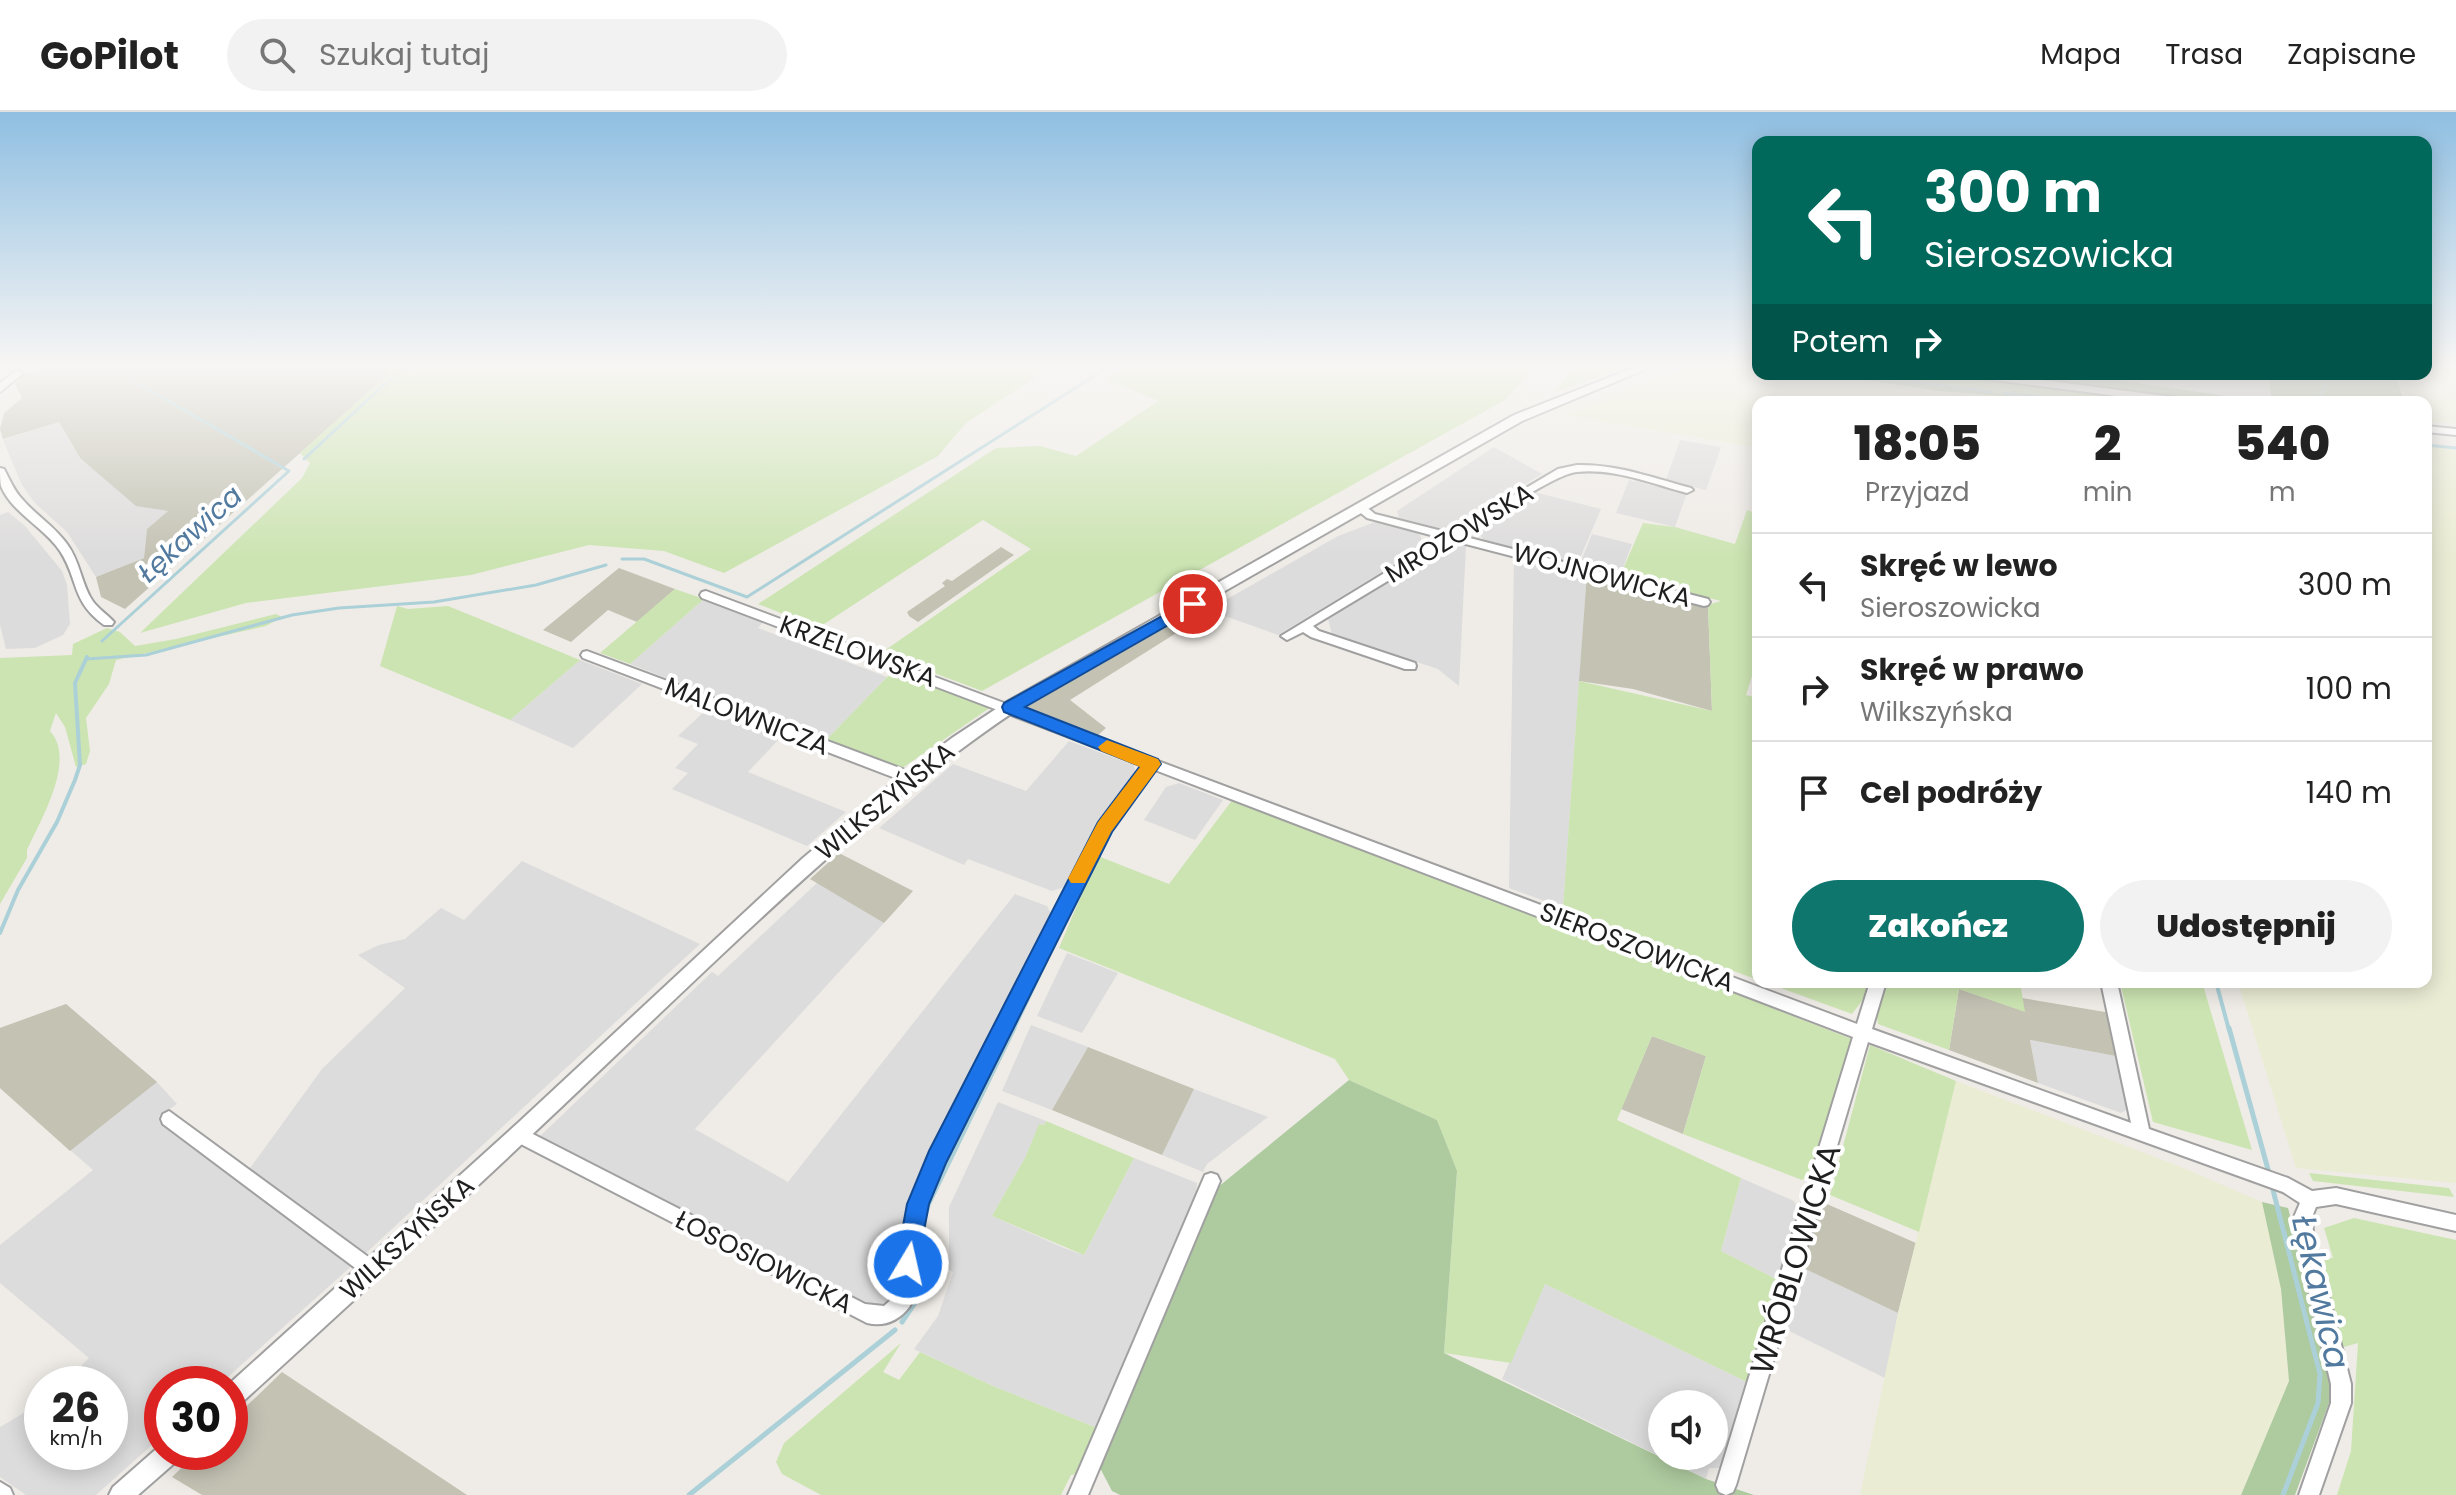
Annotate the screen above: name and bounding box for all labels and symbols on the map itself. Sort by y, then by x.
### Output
street label: MROZOWSKA [1378,475,1540,591]
water label: Łękawica [129,476,251,592]
street label: WOJNOWICKA [1509,534,1695,616]
pin [1159,570,1227,638]
street label: KRZELOWSKA [775,606,941,696]
street label: MALOWNICZA [660,668,834,764]
street label: WILKSZYŃSKA [808,734,962,868]
street label: SIEROSZOWICKA [1534,893,1740,1001]
street label: WRÓBLOWICKA [1739,1138,1851,1380]
street label: WILKSZYŃSKA [332,1168,482,1308]
street label: ŁOSOSIOWICKA [669,1202,859,1322]
water label: Łękawica [2280,1210,2362,1374]
position arrow [866,1222,950,1306]
speed limit sign: 30 [144,1366,248,1470]

